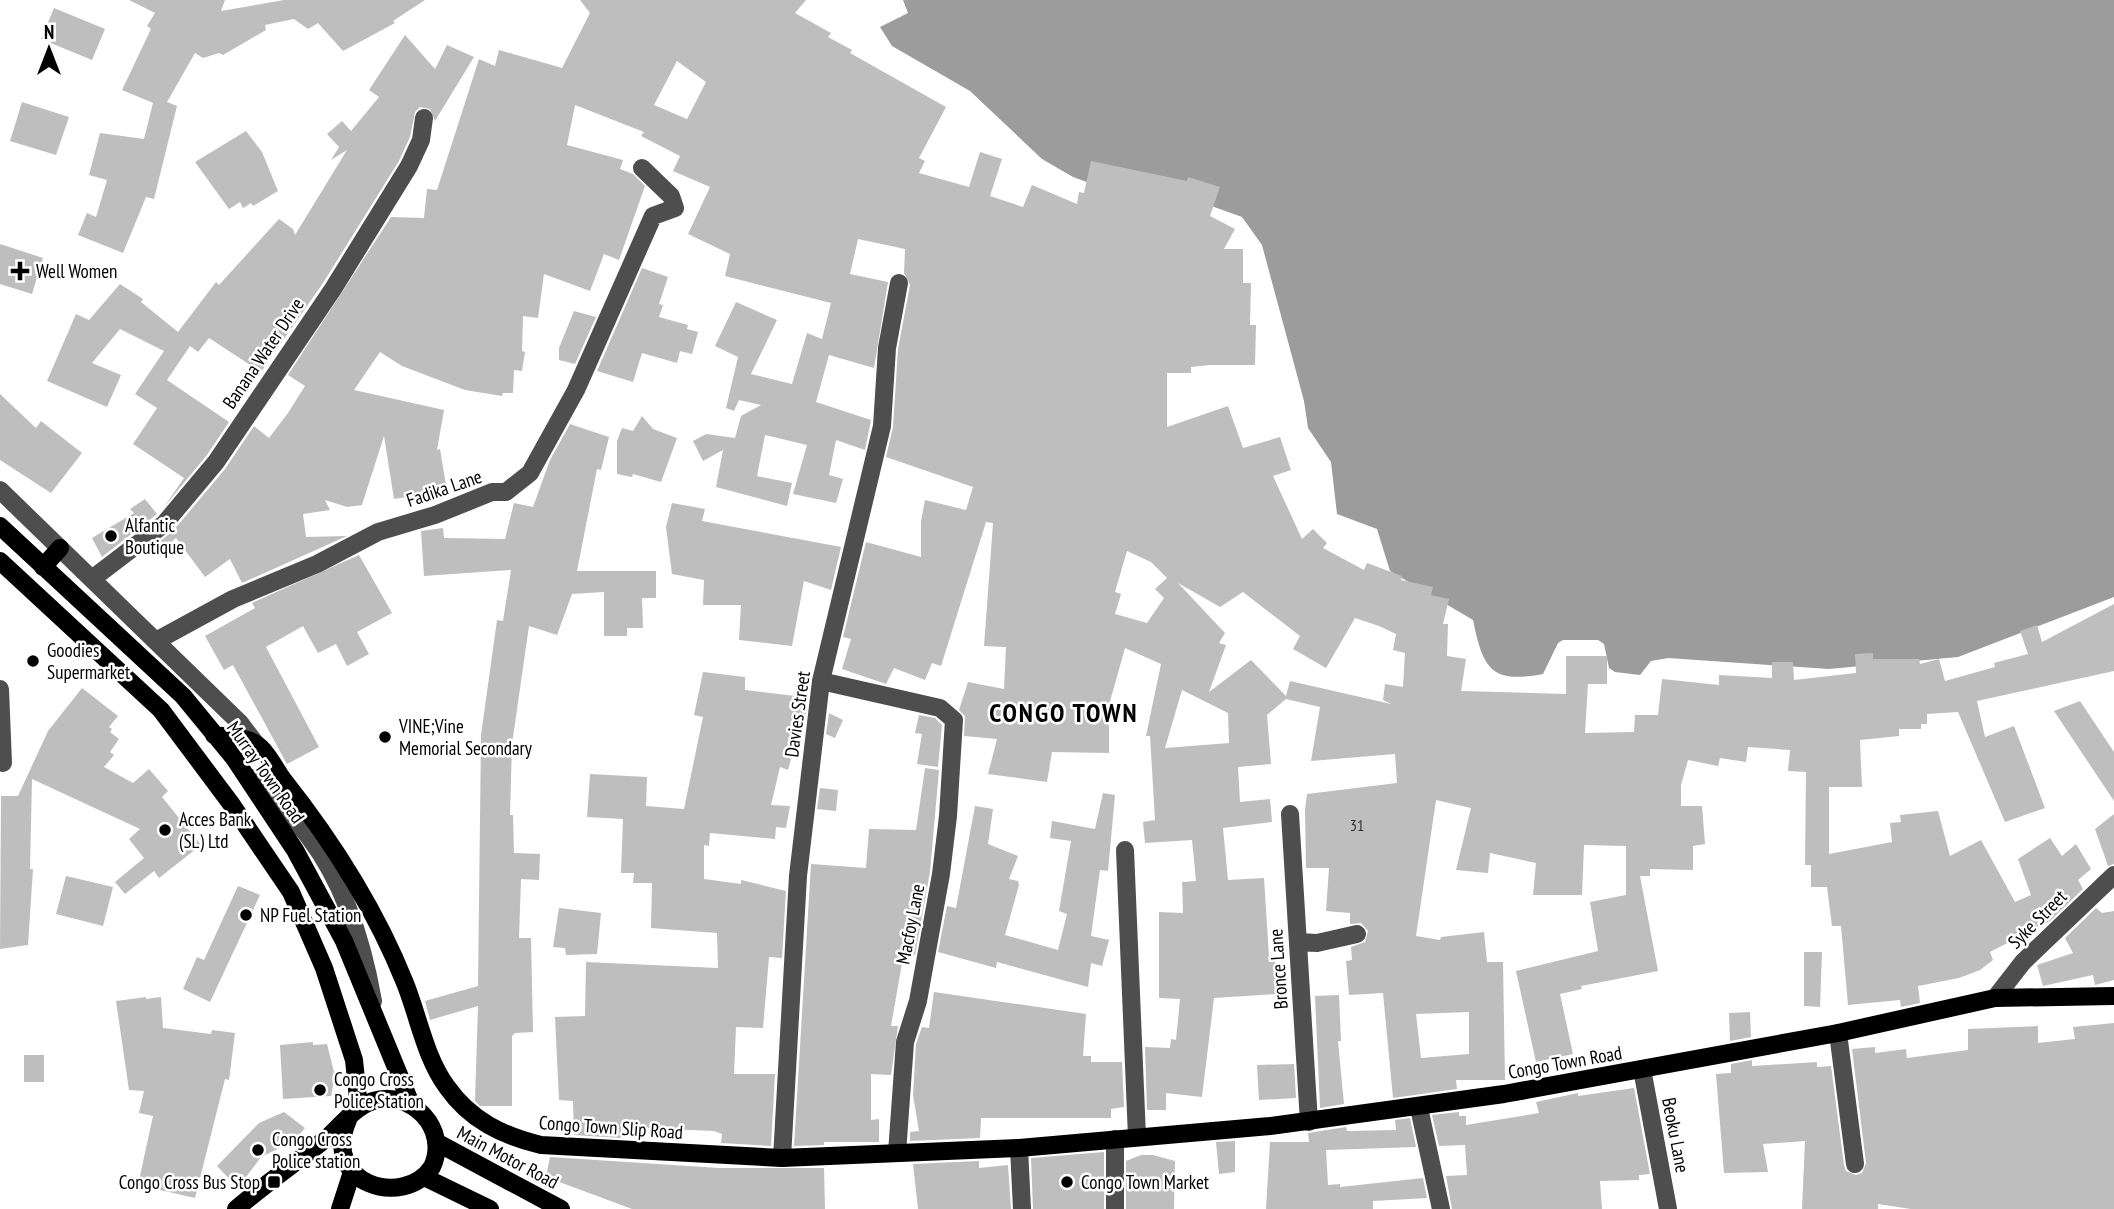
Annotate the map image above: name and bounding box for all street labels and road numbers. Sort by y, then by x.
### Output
street label: Banana Water Drive [217,293,309,413]
street label: Fadika Lane [403,464,485,512]
street label: Davies Street [779,669,815,759]
street label: Murray Town Road [222,716,310,828]
street label: Macfoy Lane [890,882,930,966]
street label: Syke Street [2002,884,2072,954]
street label: Bronce Lane [1263,928,1293,1010]
street label: Congo Town Road [1506,1040,1624,1084]
street label: Beoku Lane [1657,1095,1695,1175]
street label: Congo Town Slip Road [538,1110,684,1144]
street label: Main Motor Road [453,1120,563,1194]

